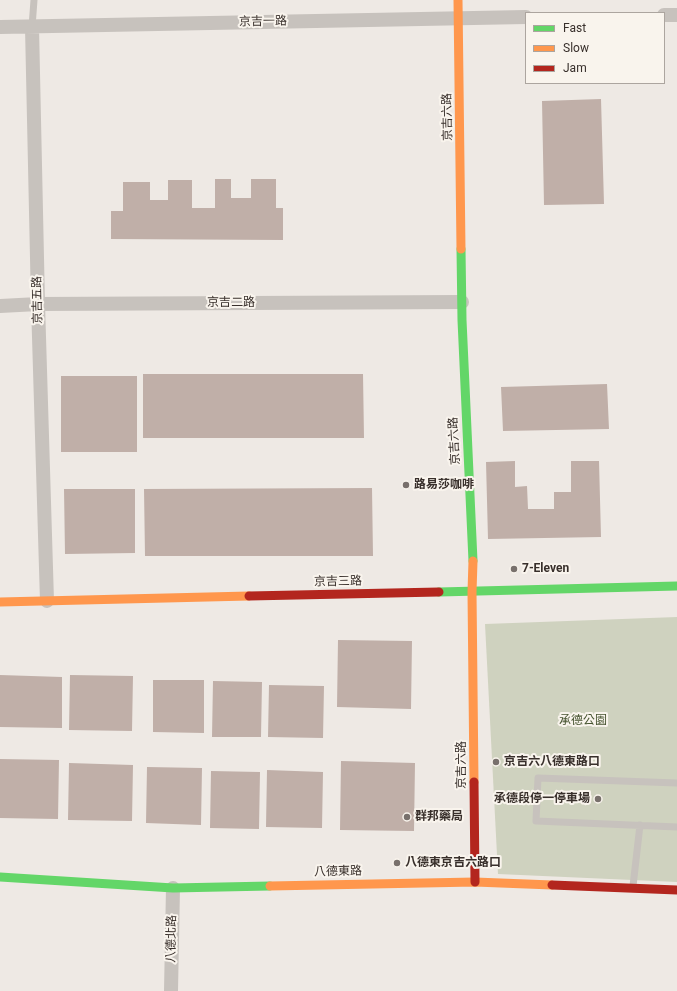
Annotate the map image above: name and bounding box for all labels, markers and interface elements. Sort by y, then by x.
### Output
legend [525,12,665,84]
street label: 京吉一路 [239,14,287,30]
text: Fast [563,21,586,35]
text: Slow [563,41,589,55]
text: Jam [563,61,587,75]
street label: 京吉六路 [440,93,456,141]
street label: 京吉五路 [30,276,46,324]
street label: 京吉二路 [207,296,255,310]
street label: 京吉六路 [447,417,463,465]
place label: 路易莎咖啡 [414,478,474,492]
marker: 路易莎咖啡 [401,480,411,490]
place label: 7-Eleven [522,562,569,576]
marker: 7-Eleven [509,564,519,574]
street label: 京吉三路 [314,574,362,590]
park label: 承德公園 [559,714,607,728]
street label: 京吉六路 [455,741,469,789]
place label: 京吉六八德東路口 [504,755,600,769]
marker: 京吉六八德東路口 [491,757,501,767]
place label: 承德段停一停車場 [494,792,590,806]
marker: 承德段停一停車場 [593,794,603,804]
place label: 群邦藥局 [415,810,463,824]
marker: 群邦藥局 [402,812,412,822]
place label: 八德東京吉六路口 [405,856,501,870]
marker: 八德東京吉六路口 [392,858,402,868]
street label: 八德東路 [314,864,362,880]
street label: 八德北路 [164,915,180,963]

